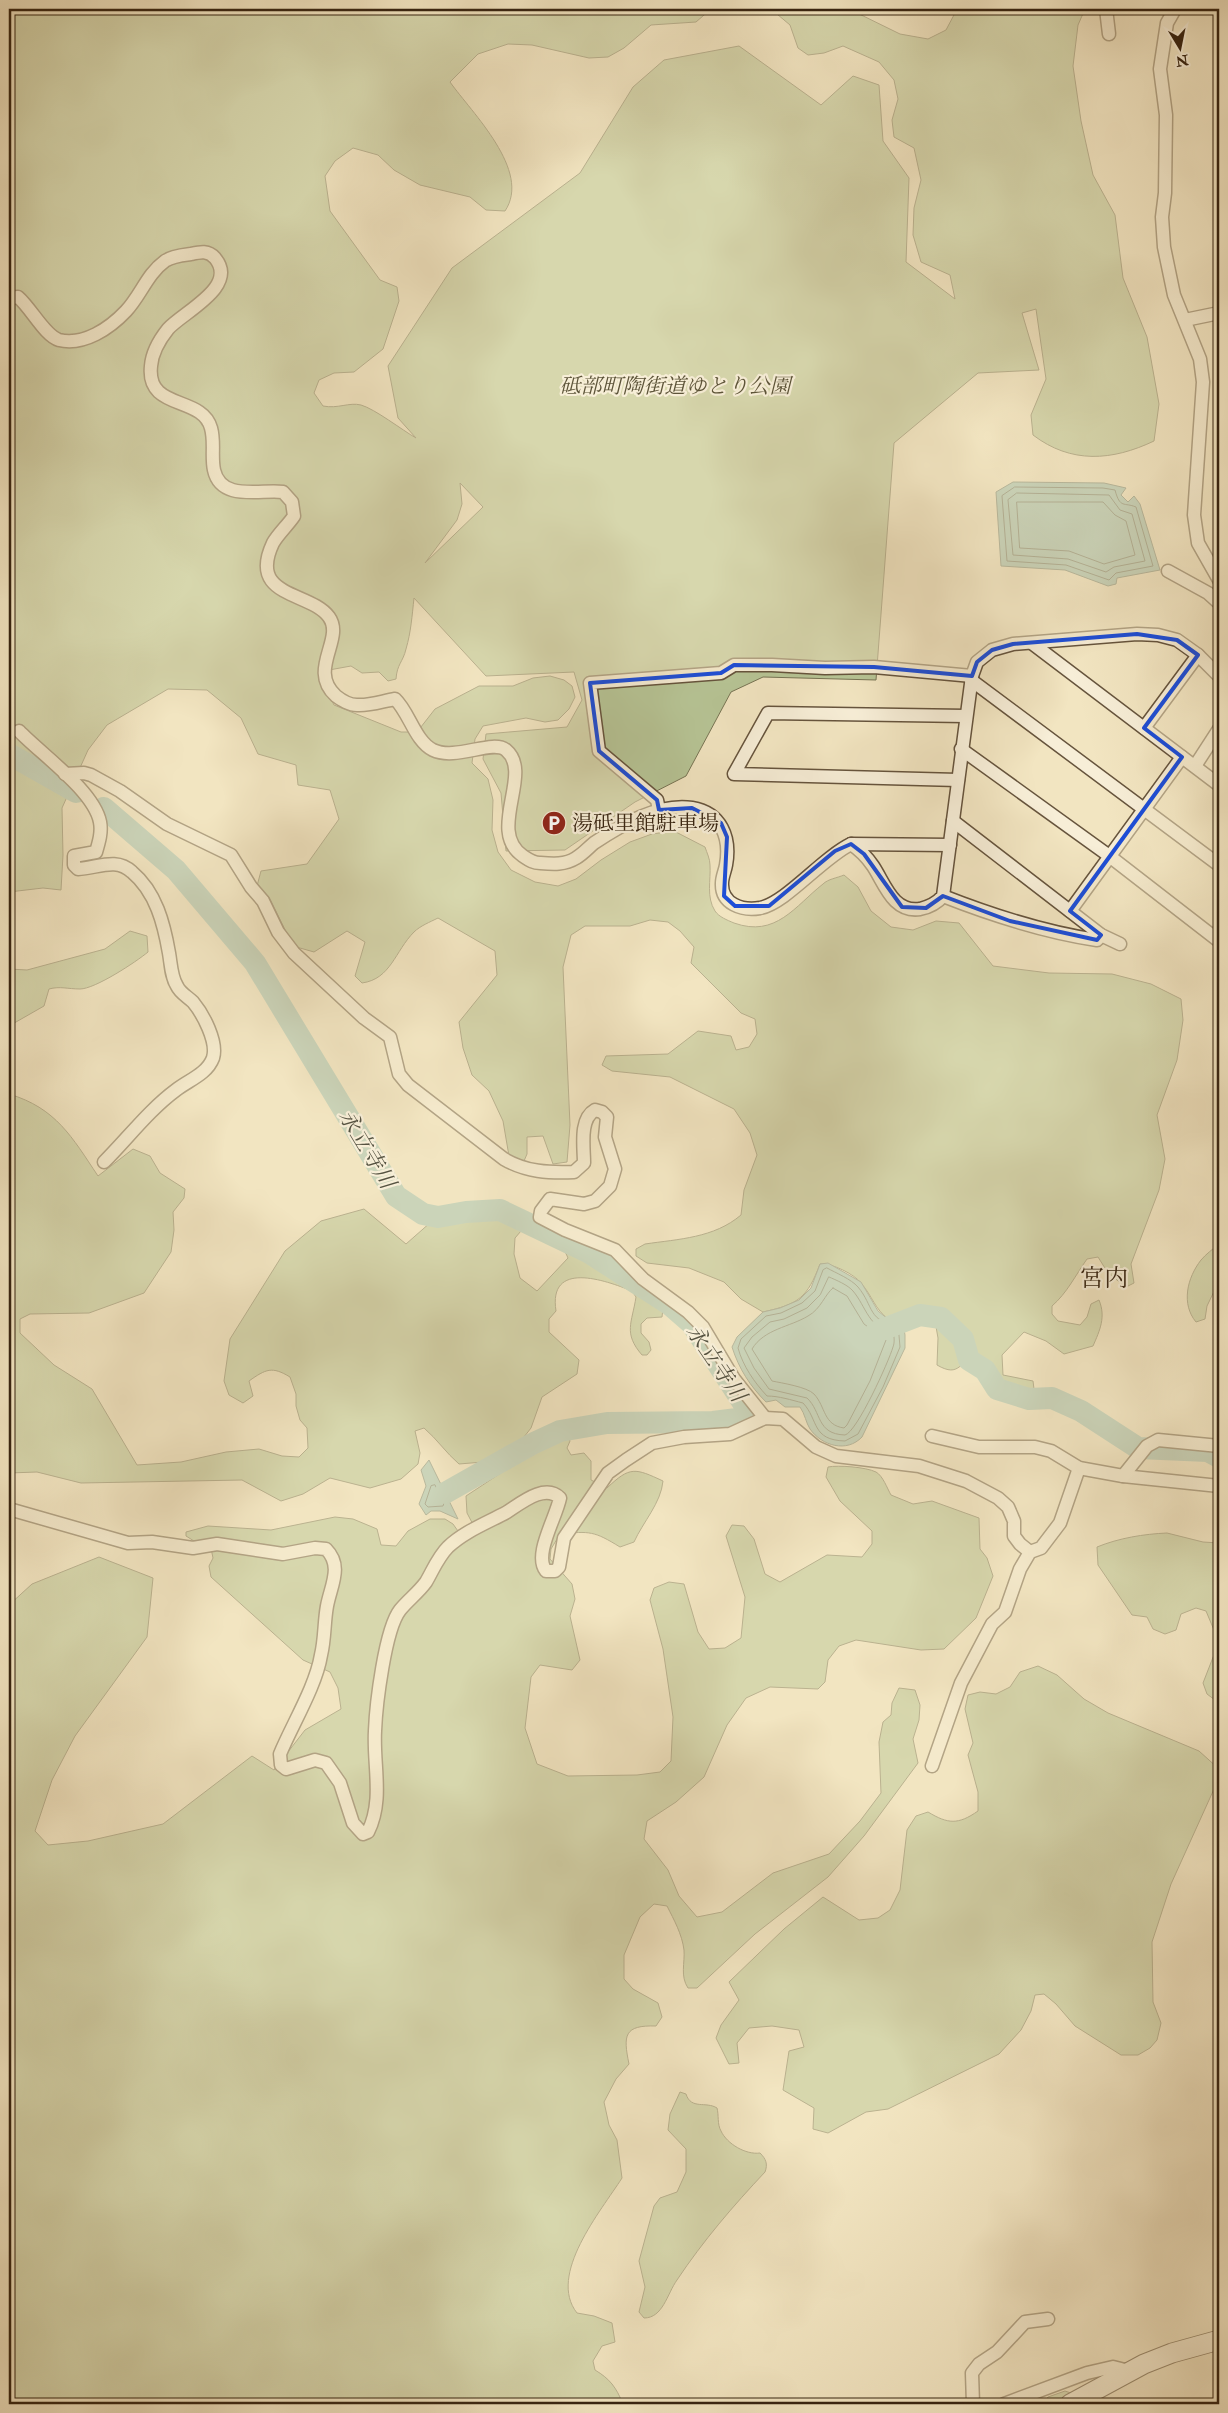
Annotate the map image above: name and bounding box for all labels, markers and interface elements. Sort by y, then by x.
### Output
north arrow [1156,22,1206,72]
text: N [1174,51,1191,70]
park label: 砥部町陶街道ゆとり公園 [560,373,793,400]
parking icon: 湯砥里館駐車場 [541,810,567,836]
place label: 湯砥里館駐車場 [572,810,719,837]
water label: 永立寺川 [332,1104,403,1196]
district label: 宮内 [1080,1263,1128,1294]
water label: 永立寺川 [680,1319,753,1409]

